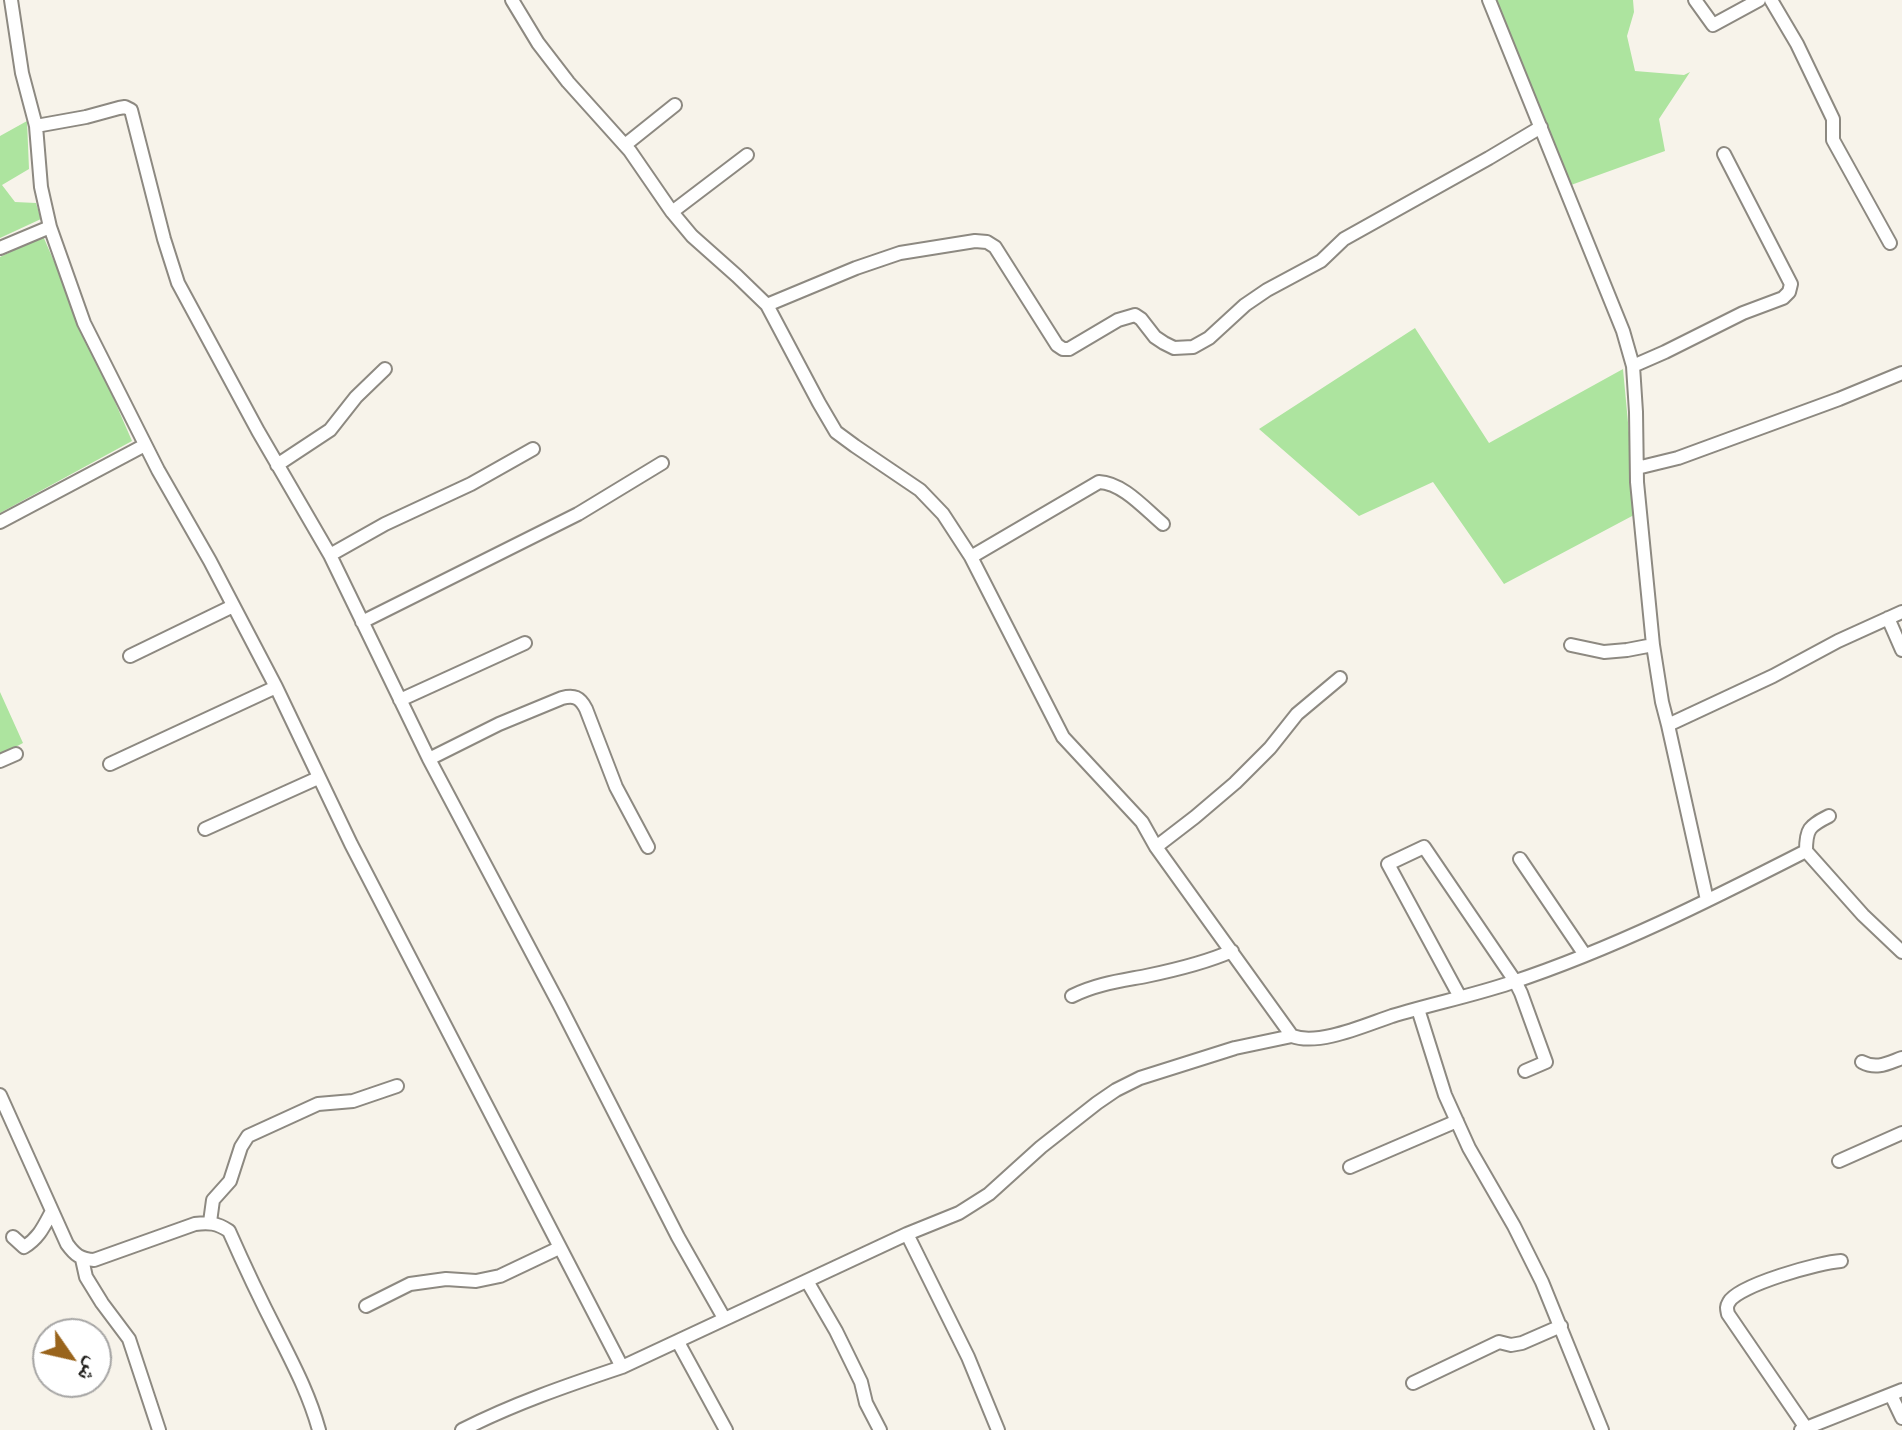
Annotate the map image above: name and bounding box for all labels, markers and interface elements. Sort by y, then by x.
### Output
north arrow [32,1318,112,1398]
text: ش [73,1353,108,1387]

